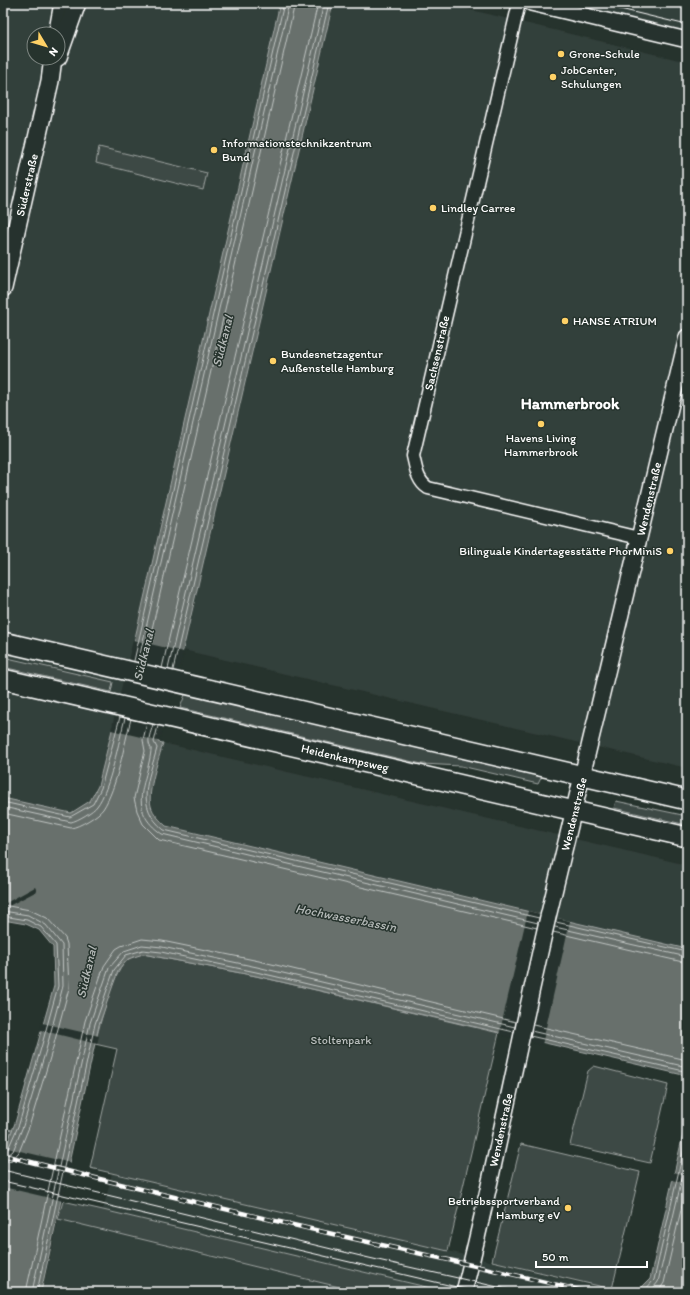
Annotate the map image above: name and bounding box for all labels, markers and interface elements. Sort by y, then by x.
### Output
north arrow [26,26,66,66]
text: N [46,45,61,59]
place label: Grone-Schule [569,47,640,61]
marker: Grone-Schule [556,49,566,59]
place label: JobCenter, Schulungen [561,63,622,91]
marker: JobCenter, Schulungen [548,72,558,82]
place label: Informationstechnikzentrum Bund [222,136,372,164]
marker: Informationstechnikzentrum Bund [209,145,219,155]
street label: Süderstraße [13,152,41,218]
place label: Lindley Carree [441,201,516,215]
marker: Lindley Carree [428,203,438,213]
water label: Südkanal [209,313,236,368]
street label: Sachsenstraße [422,314,452,392]
place label: HANSE ATRIUM [573,314,657,328]
marker: HANSE ATRIUM [560,316,570,326]
place label: Bundesnetzagentur Außenstelle Hamburg [281,347,395,375]
marker: Bundesnetzagentur Außenstelle Hamburg [268,356,278,366]
district label: Hammerbrook [521,394,620,413]
marker: Havens Living Hammerbrook [536,419,546,429]
place label: Havens Living Hammerbrook [504,431,579,459]
street label: Wendenstraße [634,461,664,537]
place label: Bilinguale Kindertagesstätte PhorMiniS [459,544,662,558]
marker: Bilinguale Kindertagesstätte PhorMiniS [665,546,675,556]
water label: Südkanal [130,627,157,682]
street label: Heidenkampsweg [300,741,391,775]
street label: Wendenstraße [558,776,590,852]
water label: Hochwasserbassin [294,900,398,935]
water label: Südkanal [73,944,100,999]
park label: Stoltenpark [311,1033,372,1047]
street label: Wendenstraße [486,1092,516,1168]
place label: Betriebssportverband Hamburg eV [448,1194,560,1222]
marker: Betriebssportverband Hamburg eV [563,1203,573,1213]
scale bar [536,1243,647,1269]
text: 50 m [542,1250,568,1264]

